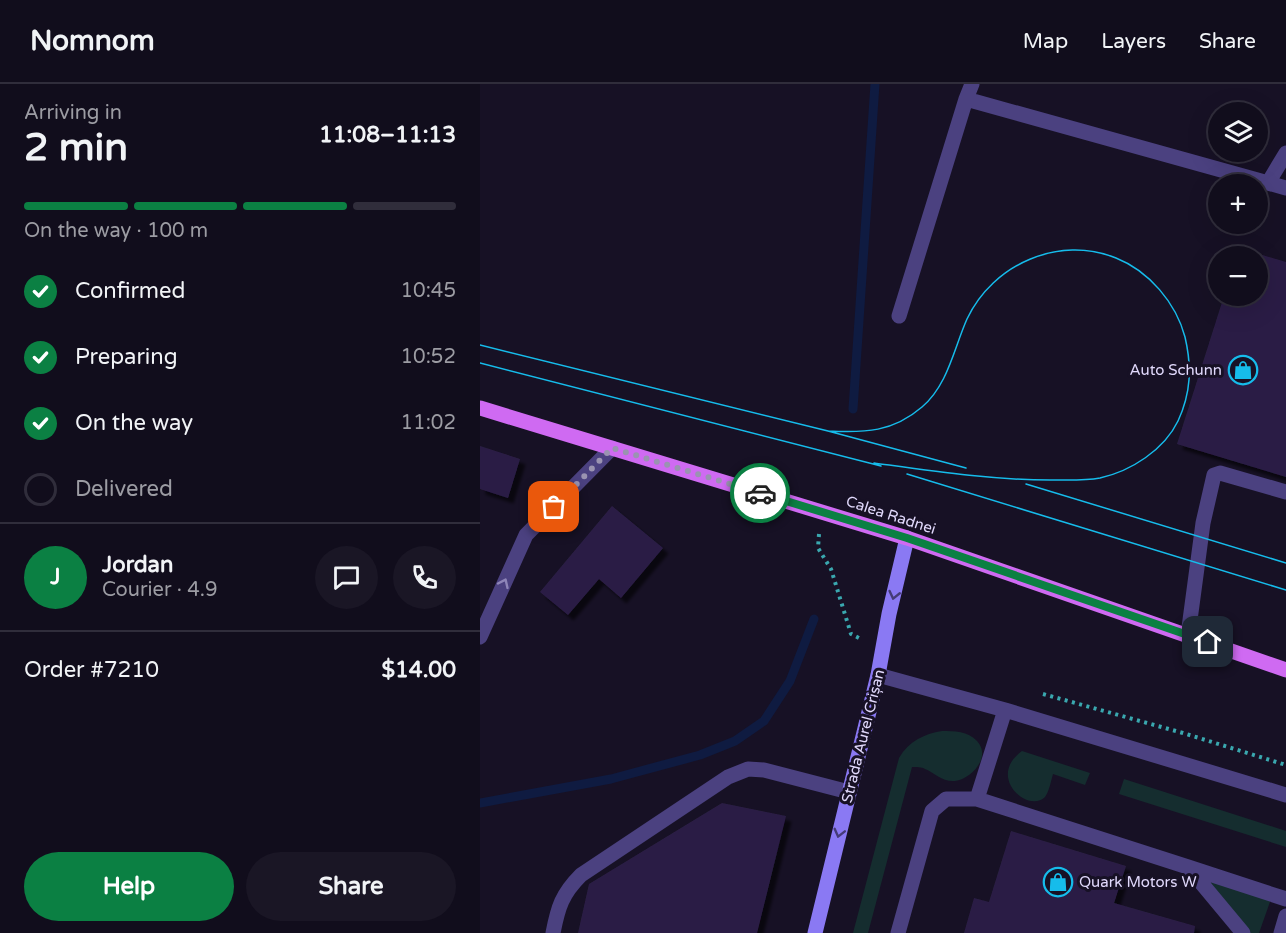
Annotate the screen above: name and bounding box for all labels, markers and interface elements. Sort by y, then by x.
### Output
text: Nomnom [30,24,155,58]
text: Map [1023,29,1068,54]
text: Layers [1101,29,1166,54]
text: Share [1199,29,1256,54]
text: Arriving in [24,101,122,125]
map controls [1208,102,1268,306]
button: layers [1208,102,1268,162]
text: 11:08–11:13 [319,122,456,148]
text: 2 min [24,124,128,171]
button: + [1208,174,1268,234]
text: On the way · 100 m [24,219,208,243]
button: − [1208,246,1268,306]
icon: check [24,275,57,308]
text: Confirmed [75,278,185,304]
text: 10:45 [401,279,456,303]
icon: check [24,341,57,374]
text: Preparing [75,344,178,370]
text: 10:52 [401,345,456,369]
shop icon: Auto Schunn [1227,354,1259,386]
place label: Auto Schunn [1130,361,1222,379]
icon: check [24,407,57,440]
text: On the way [75,410,193,436]
text: 11:02 [401,411,456,435]
courier [730,463,790,523]
text: Delivered [75,476,173,502]
icon: car [744,477,777,510]
pin [528,481,579,532]
icon: bag [537,490,570,523]
street label: Calea Radnei [844,492,938,538]
button: chat [315,546,378,609]
button: phone [393,546,456,609]
text: Jordan [102,552,173,578]
text: J [50,564,61,590]
text: Courier · 4.9 [102,578,217,602]
one-way arrow [497,579,509,590]
one-way arrow [888,590,901,600]
pin [1182,616,1233,667]
icon: home [1191,625,1224,658]
text: Order #7210 [24,657,159,683]
text: $14.00 [381,657,456,683]
street label: Strada Aurel Crișan [838,667,888,805]
one-way arrow [834,828,847,838]
button: Help [24,852,234,921]
button: Share [246,852,456,921]
shop icon: Quark Motors W [1042,866,1074,898]
place label: Quark Motors W [1079,873,1197,891]

